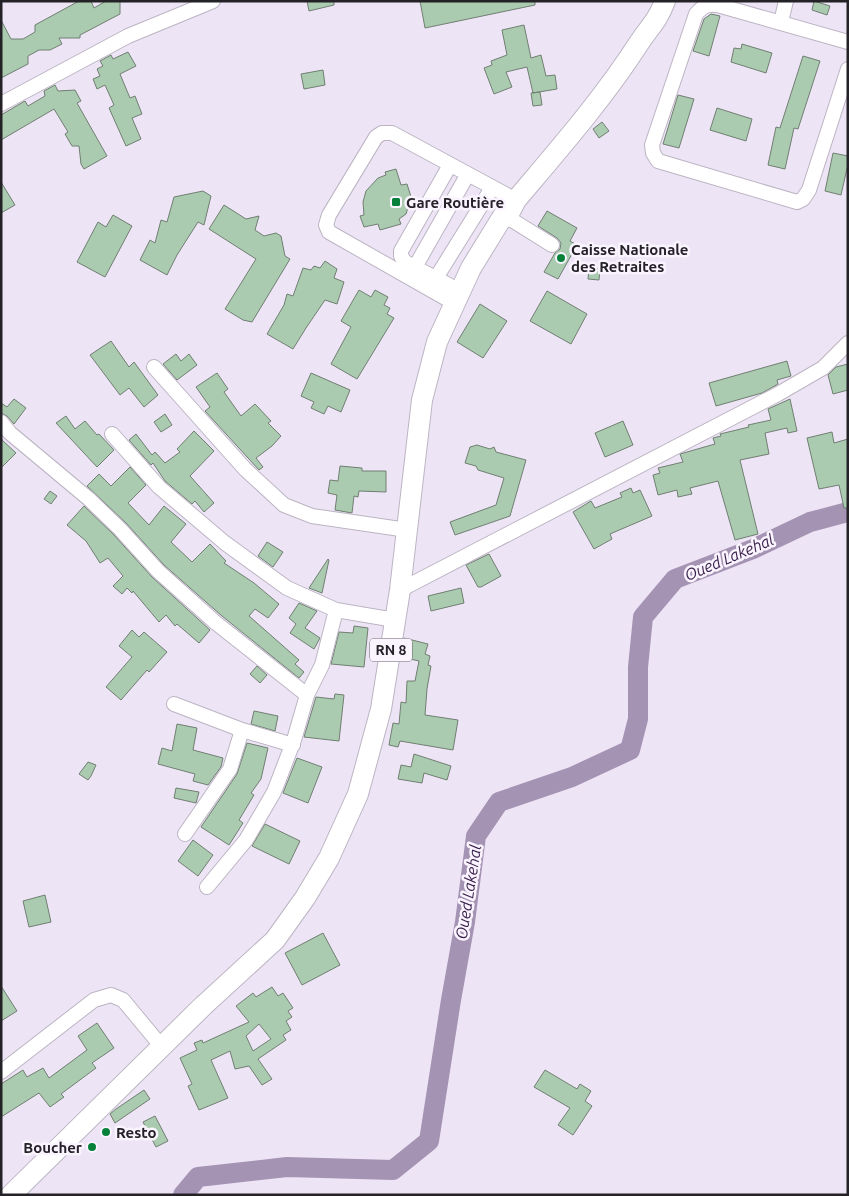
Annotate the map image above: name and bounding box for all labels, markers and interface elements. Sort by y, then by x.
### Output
place label: Gare Routière [406,194,504,211]
marker: Gare Routière [390,196,402,208]
place label: Caisse Nationale des Retraites [571,241,688,275]
marker: Caisse Nationale des Retraites [555,252,567,264]
water label: Oued Lakehal [682,530,777,584]
road number: RN 8 [370,638,412,662]
water label: Oued Lakehal [452,843,484,940]
place label: Resto [116,1124,157,1141]
marker: Resto [100,1126,112,1138]
place label: Boucher [23,1139,83,1156]
marker: Boucher [86,1141,98,1153]

